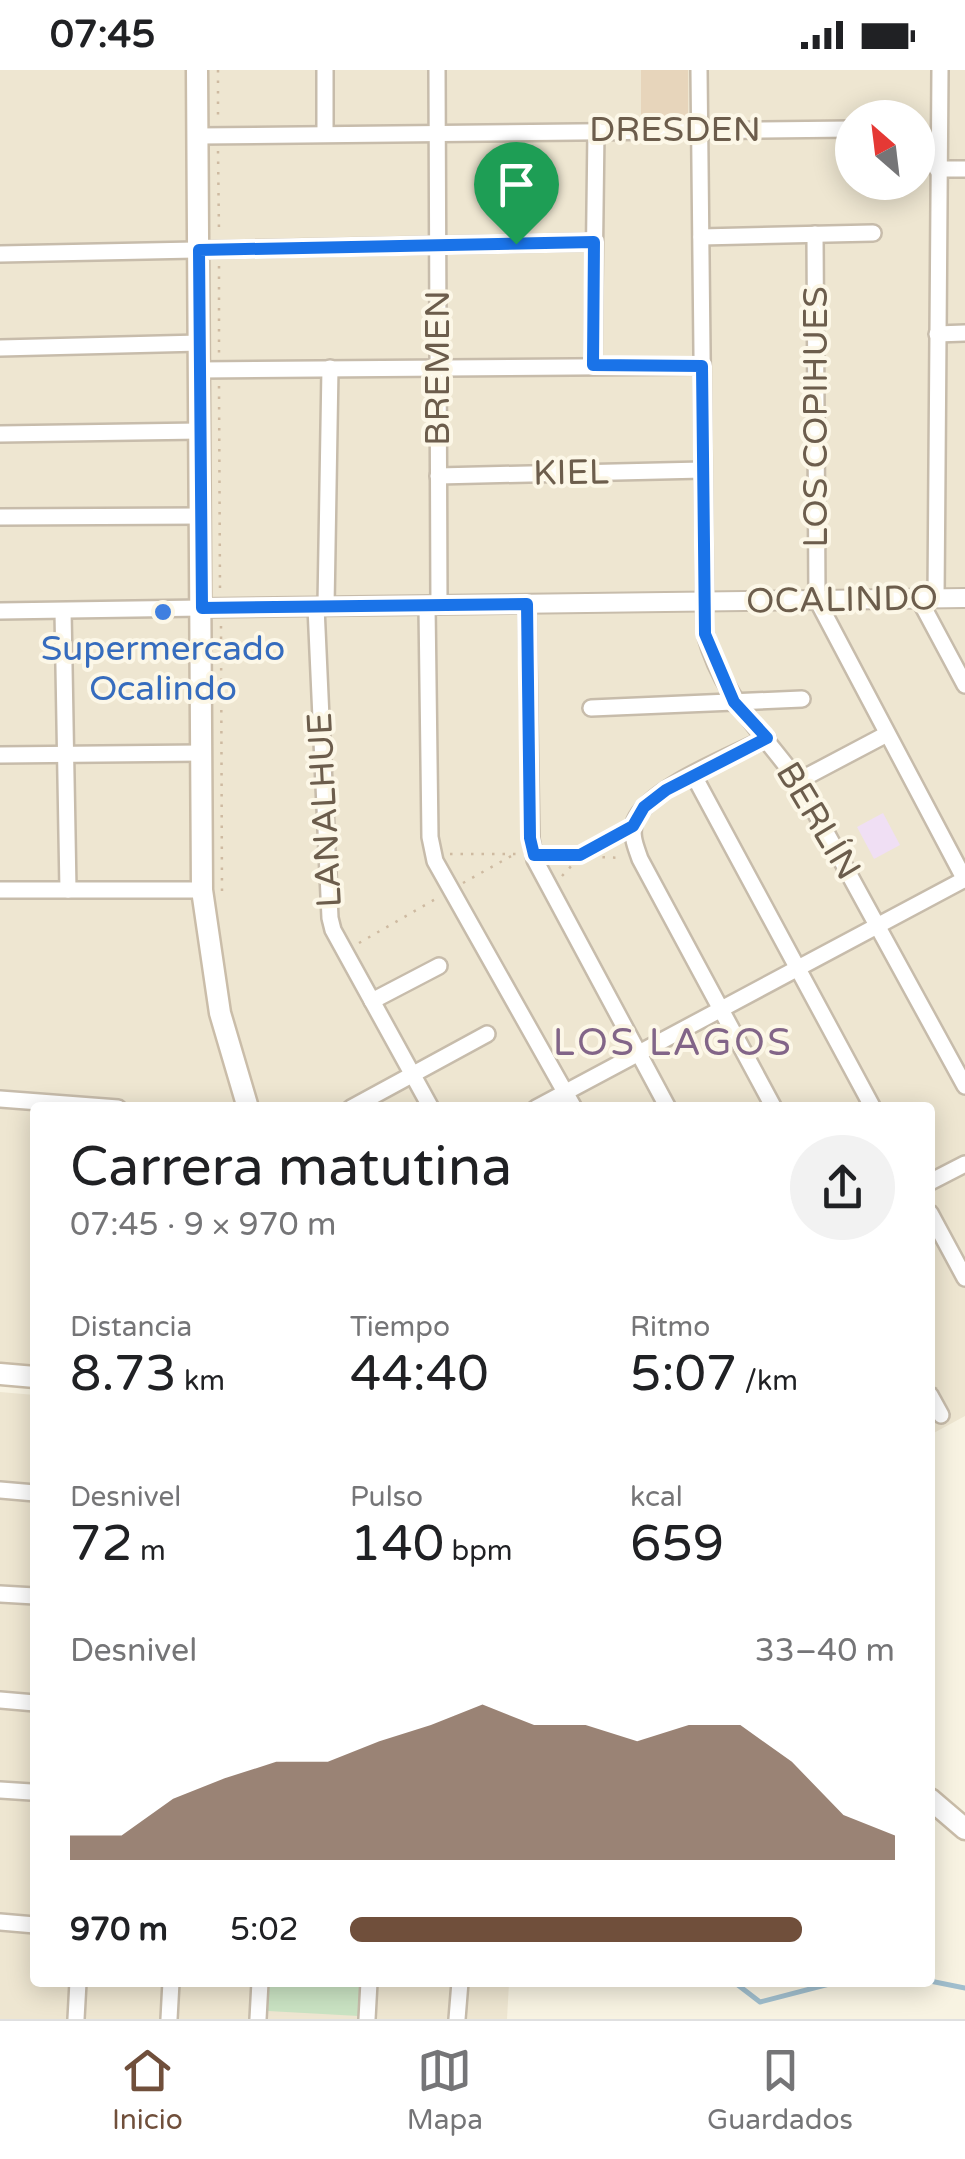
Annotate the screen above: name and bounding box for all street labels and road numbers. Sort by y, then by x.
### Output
street label: DRESDEN [589,109,761,151]
street label: LOS COPIHUES [795,286,837,548]
street label: BREMEN [417,290,459,446]
street label: KIEL [533,451,609,495]
street label: OCALINDO [746,577,938,623]
street label: LANALHUE [299,711,351,909]
street label: BERLÍN [767,755,869,887]

